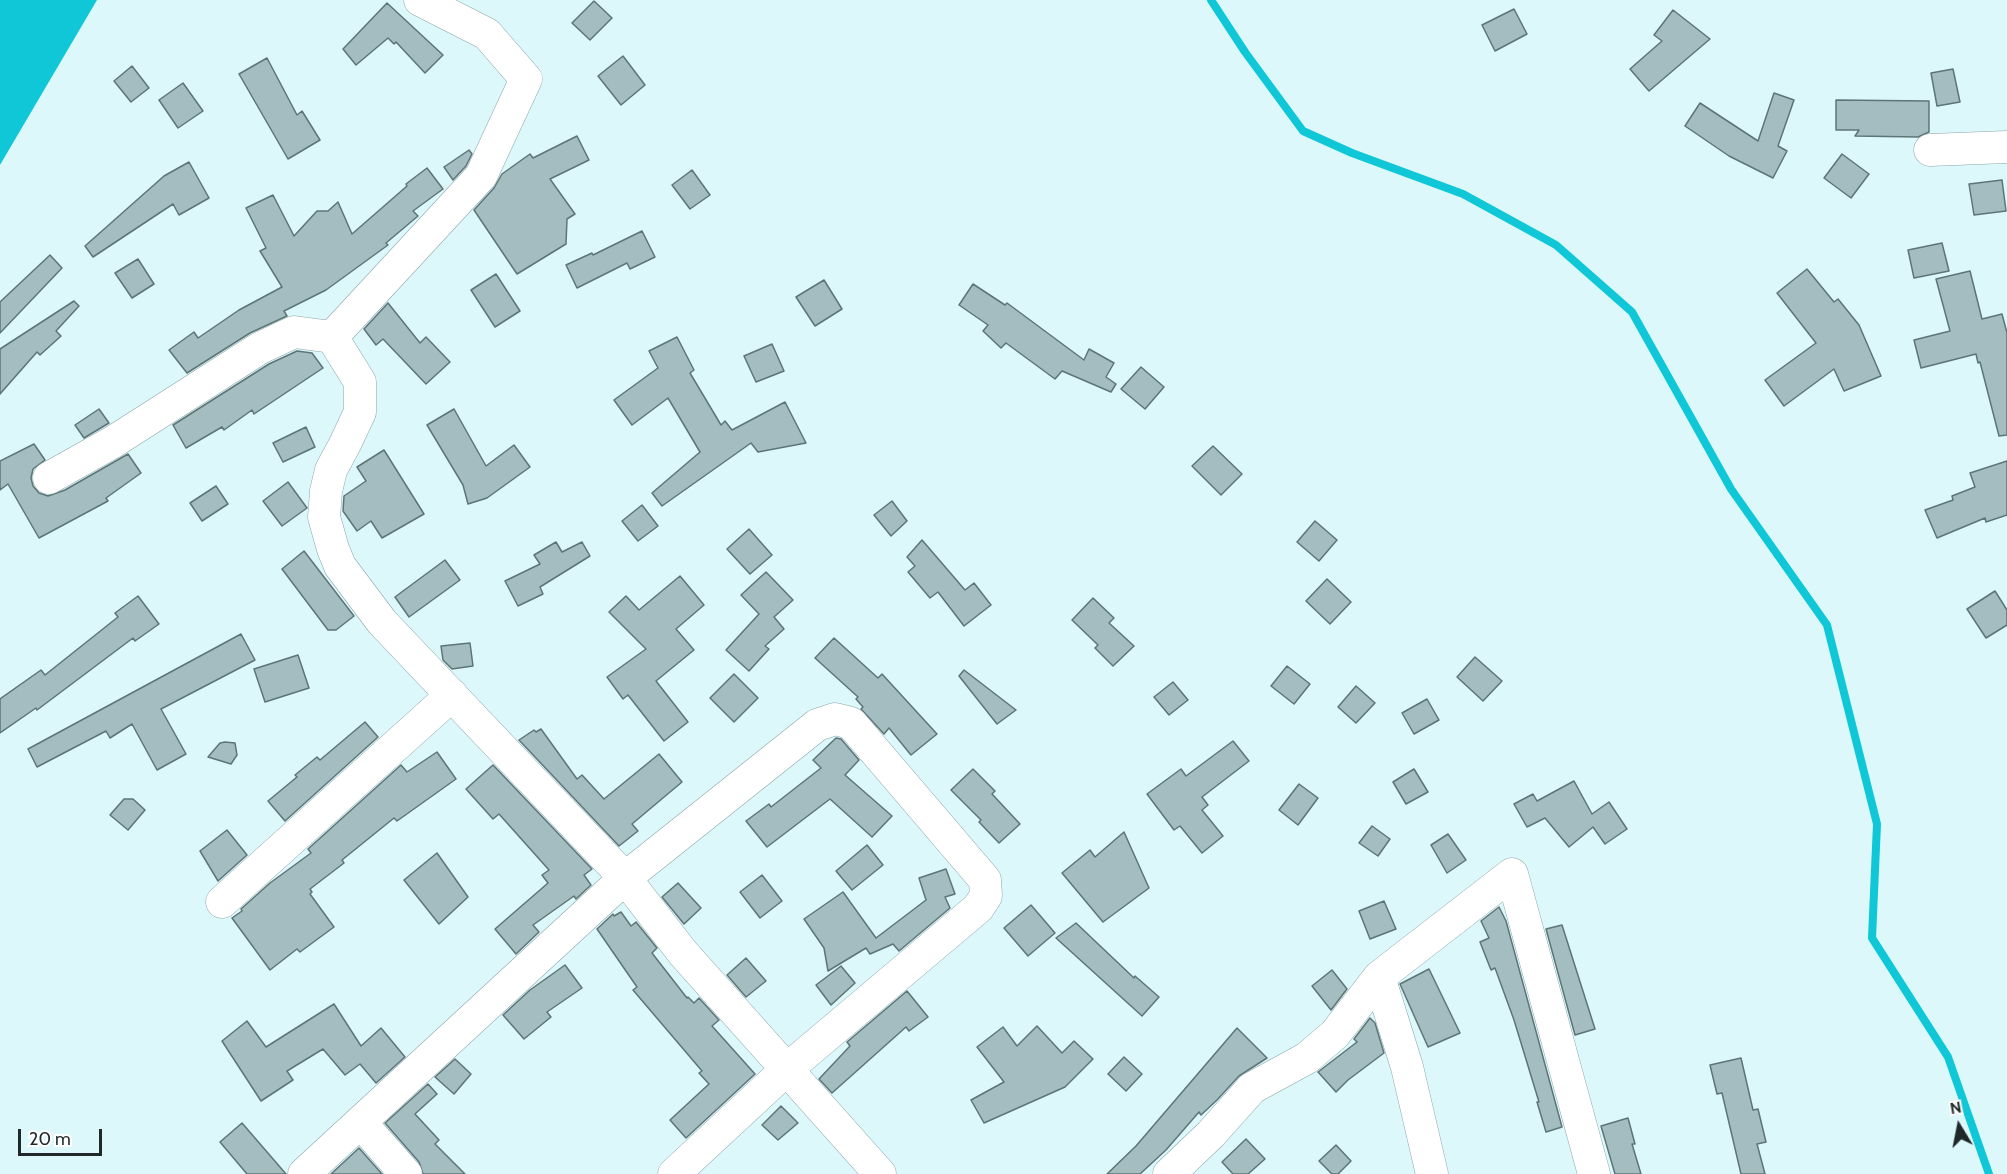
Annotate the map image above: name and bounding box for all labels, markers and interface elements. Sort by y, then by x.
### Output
north arrow [1929,1096,1989,1156]
text: N [1949,1097,1963,1118]
scale bar [21,1117,105,1155]
text: 20 m [29,1128,71,1150]

